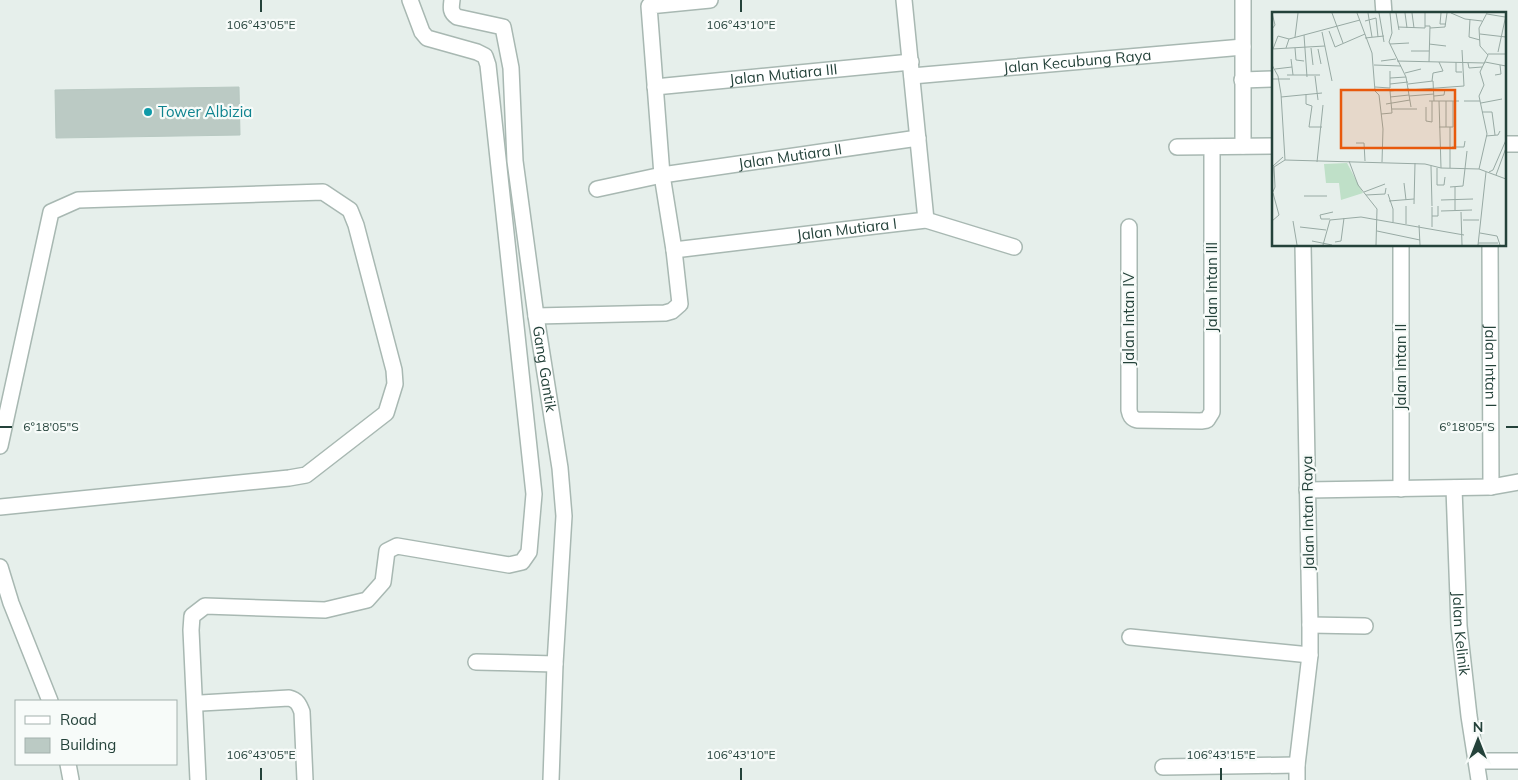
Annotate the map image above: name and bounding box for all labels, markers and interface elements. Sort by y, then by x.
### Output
inset map [1272,12,1506,246]
text: 106°43'05"E [226,17,296,32]
text: 106°43'10"E [706,17,776,32]
street label: Jalan Kecubung Raya [1003,45,1152,77]
street label: Jalan Mutiara III [728,59,838,89]
place label: Tower Albizia [158,102,252,121]
marker: Tower Albizia [142,106,154,118]
street label: Jalan Mutiara II [737,139,843,173]
street label: Jalan Mutiara I [796,214,898,244]
street label: Jalan Intan III [1202,242,1221,332]
street label: Jalan Intan IV [1119,272,1138,366]
street label: Gang Gantik [529,324,561,414]
street label: Jalan Intan II [1391,324,1410,410]
street label: Jalan Intan I [1481,325,1501,407]
text: 6°18'05"S [23,419,79,434]
text: 6°18'05"S [1439,419,1495,434]
street label: Jalan Intan Raya [1297,455,1318,571]
street label: Jalan Kelinik [1449,592,1474,677]
legend [15,700,178,765]
text: Road [60,710,97,729]
north arrow [1453,715,1503,765]
text: N [1473,718,1483,736]
text: Building [60,735,116,754]
text: 106°43'05"E [226,747,296,762]
text: 106°43'10"E [706,747,776,762]
text: 106°43'15"E [1186,747,1256,762]

